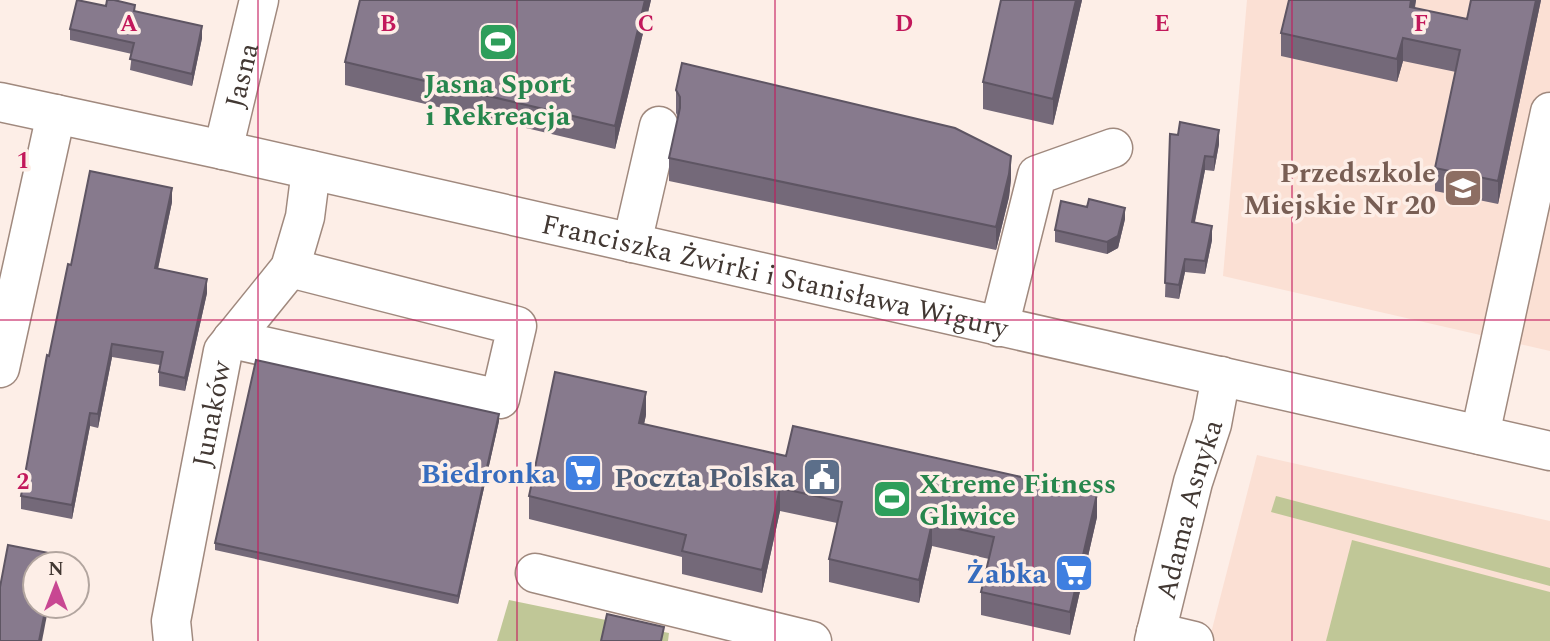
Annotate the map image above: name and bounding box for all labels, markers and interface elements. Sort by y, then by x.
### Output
text: A [120,7,138,42]
text: B [380,7,396,42]
text: C [638,7,654,42]
text: D [895,7,913,42]
text: E [1154,7,1170,42]
text: F [1414,7,1428,42]
sports icon: Jasna Sport i Rekreacja [477,21,519,63]
street label: Jasna [214,38,271,112]
place label: Jasna Sport i Rekreacja [424,63,572,138]
text: 1 [17,144,29,179]
place label: Przedszkole Miejskie Nr 20 [1243,152,1436,227]
school or university icon: Przedszkole Miejskie Nr 20 [1442,167,1484,209]
street label: Franciszka Żwirki i Stanisława Wigury [537,203,1014,351]
street label: Junaków [181,357,244,471]
street label: Adama Asnyka [1145,414,1235,605]
supermarket icon: Biedronka [562,452,604,494]
place label: Biedronka [421,453,557,496]
public building icon: Poczta Polska [801,456,843,498]
place label: Poczta Polska [614,457,796,500]
place label: Xtreme Fitness Gliwice [919,463,1116,538]
text: 2 [17,465,30,500]
sports icon: Xtreme Fitness Gliwice [871,478,913,520]
north arrow [21,550,91,620]
supermarket icon: Żabka [1053,552,1095,594]
place label: Żabka [966,553,1048,596]
text: N [48,555,64,584]

